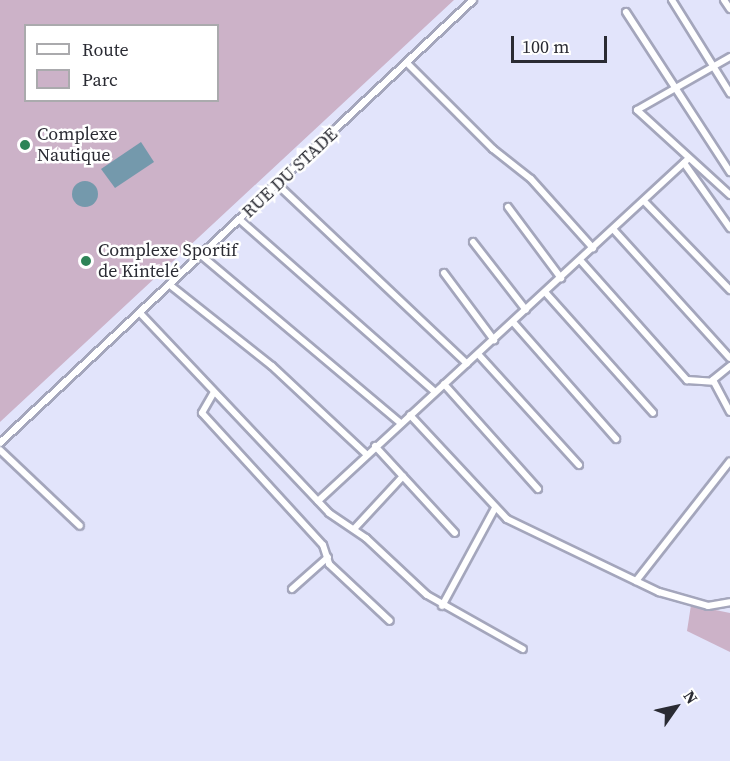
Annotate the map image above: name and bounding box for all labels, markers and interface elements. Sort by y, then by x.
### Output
legend [24,24,219,102]
scale bar [514,24,610,62]
text: 100 m [522,34,569,59]
text: Route [82,37,129,62]
text: Parc [82,67,118,92]
street label: RUE DU STADE [238,123,342,223]
place label: Complexe Nautique [37,124,117,166]
marker: Complexe Nautique [18,138,32,152]
place label: Complexe Sportif de Kintelé [98,240,237,282]
marker: Complexe Sportif de Kintelé [79,254,93,268]
north arrow [646,677,706,737]
text: N [679,686,703,708]

